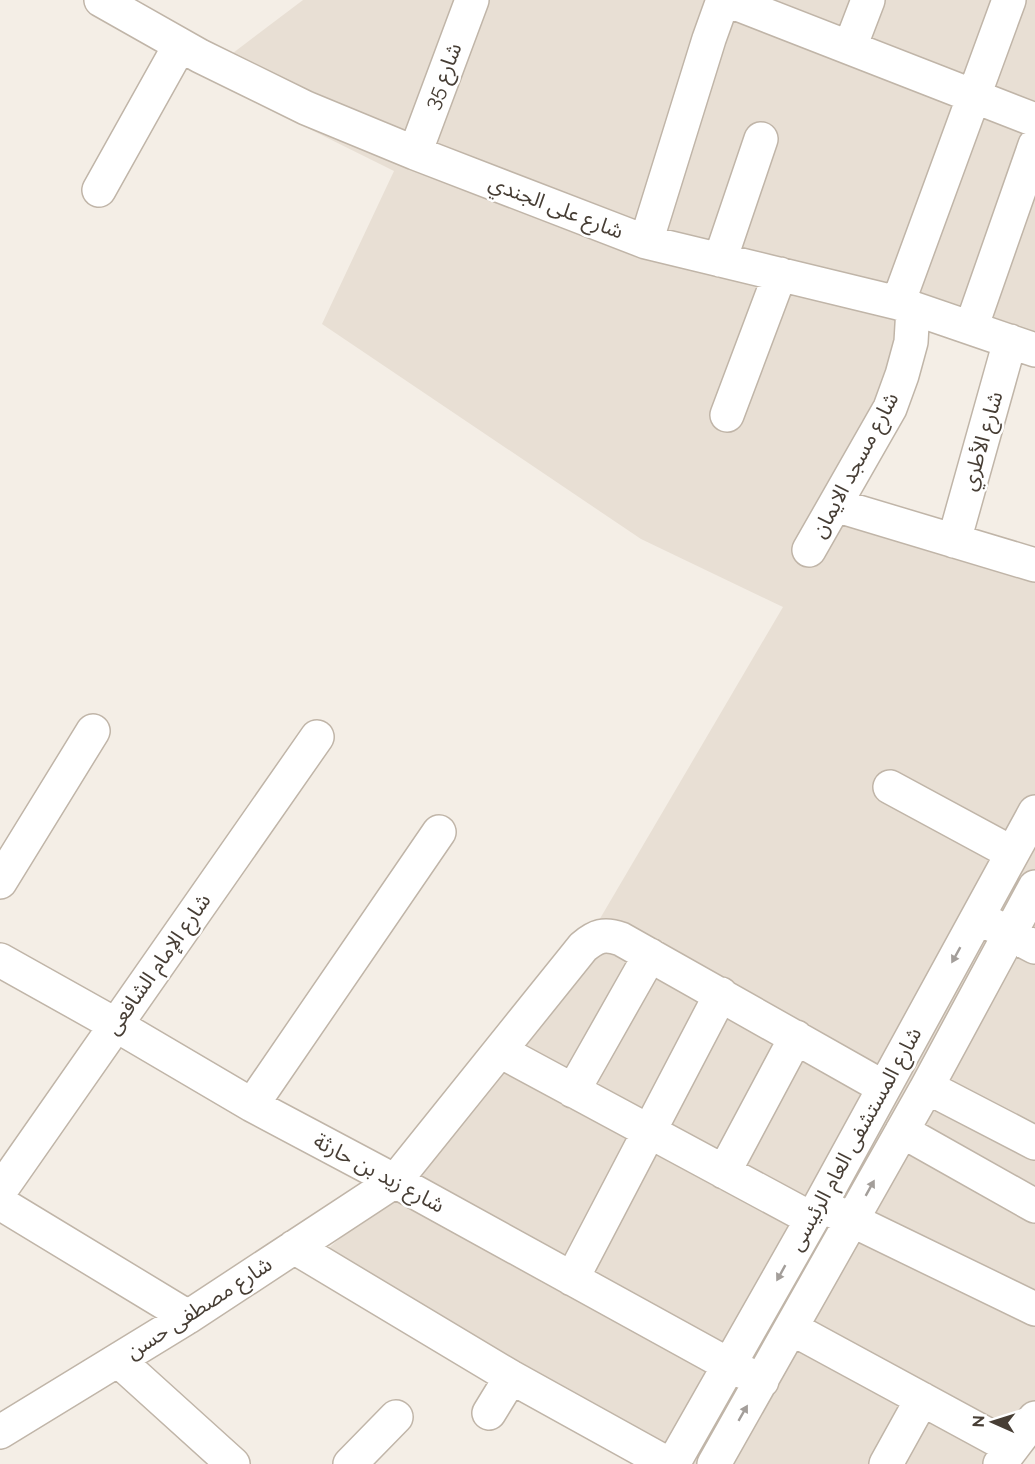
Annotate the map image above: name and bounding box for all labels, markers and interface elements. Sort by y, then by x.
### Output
street label: شارع 35 [419,39,469,114]
street label: شارع على الجندي [484,169,627,247]
street label: شارع مسجد الايمان [806,388,906,543]
street label: شارع الأطري [955,388,1011,494]
street label: شارع الإمام الشافعى [100,888,219,1041]
one-way arrow [951,947,961,964]
street label: شارع المستشفى العام الرئيسى [783,1023,930,1257]
street label: شارع زيد بن حارثة [308,1128,449,1220]
one-way arrow [864,1180,875,1196]
street label: شارع مصطفى حسن [121,1251,278,1367]
one-way arrow [776,1265,786,1282]
north arrow [963,1392,1023,1452]
one-way arrow [738,1404,748,1421]
text: N [969,1415,988,1428]

